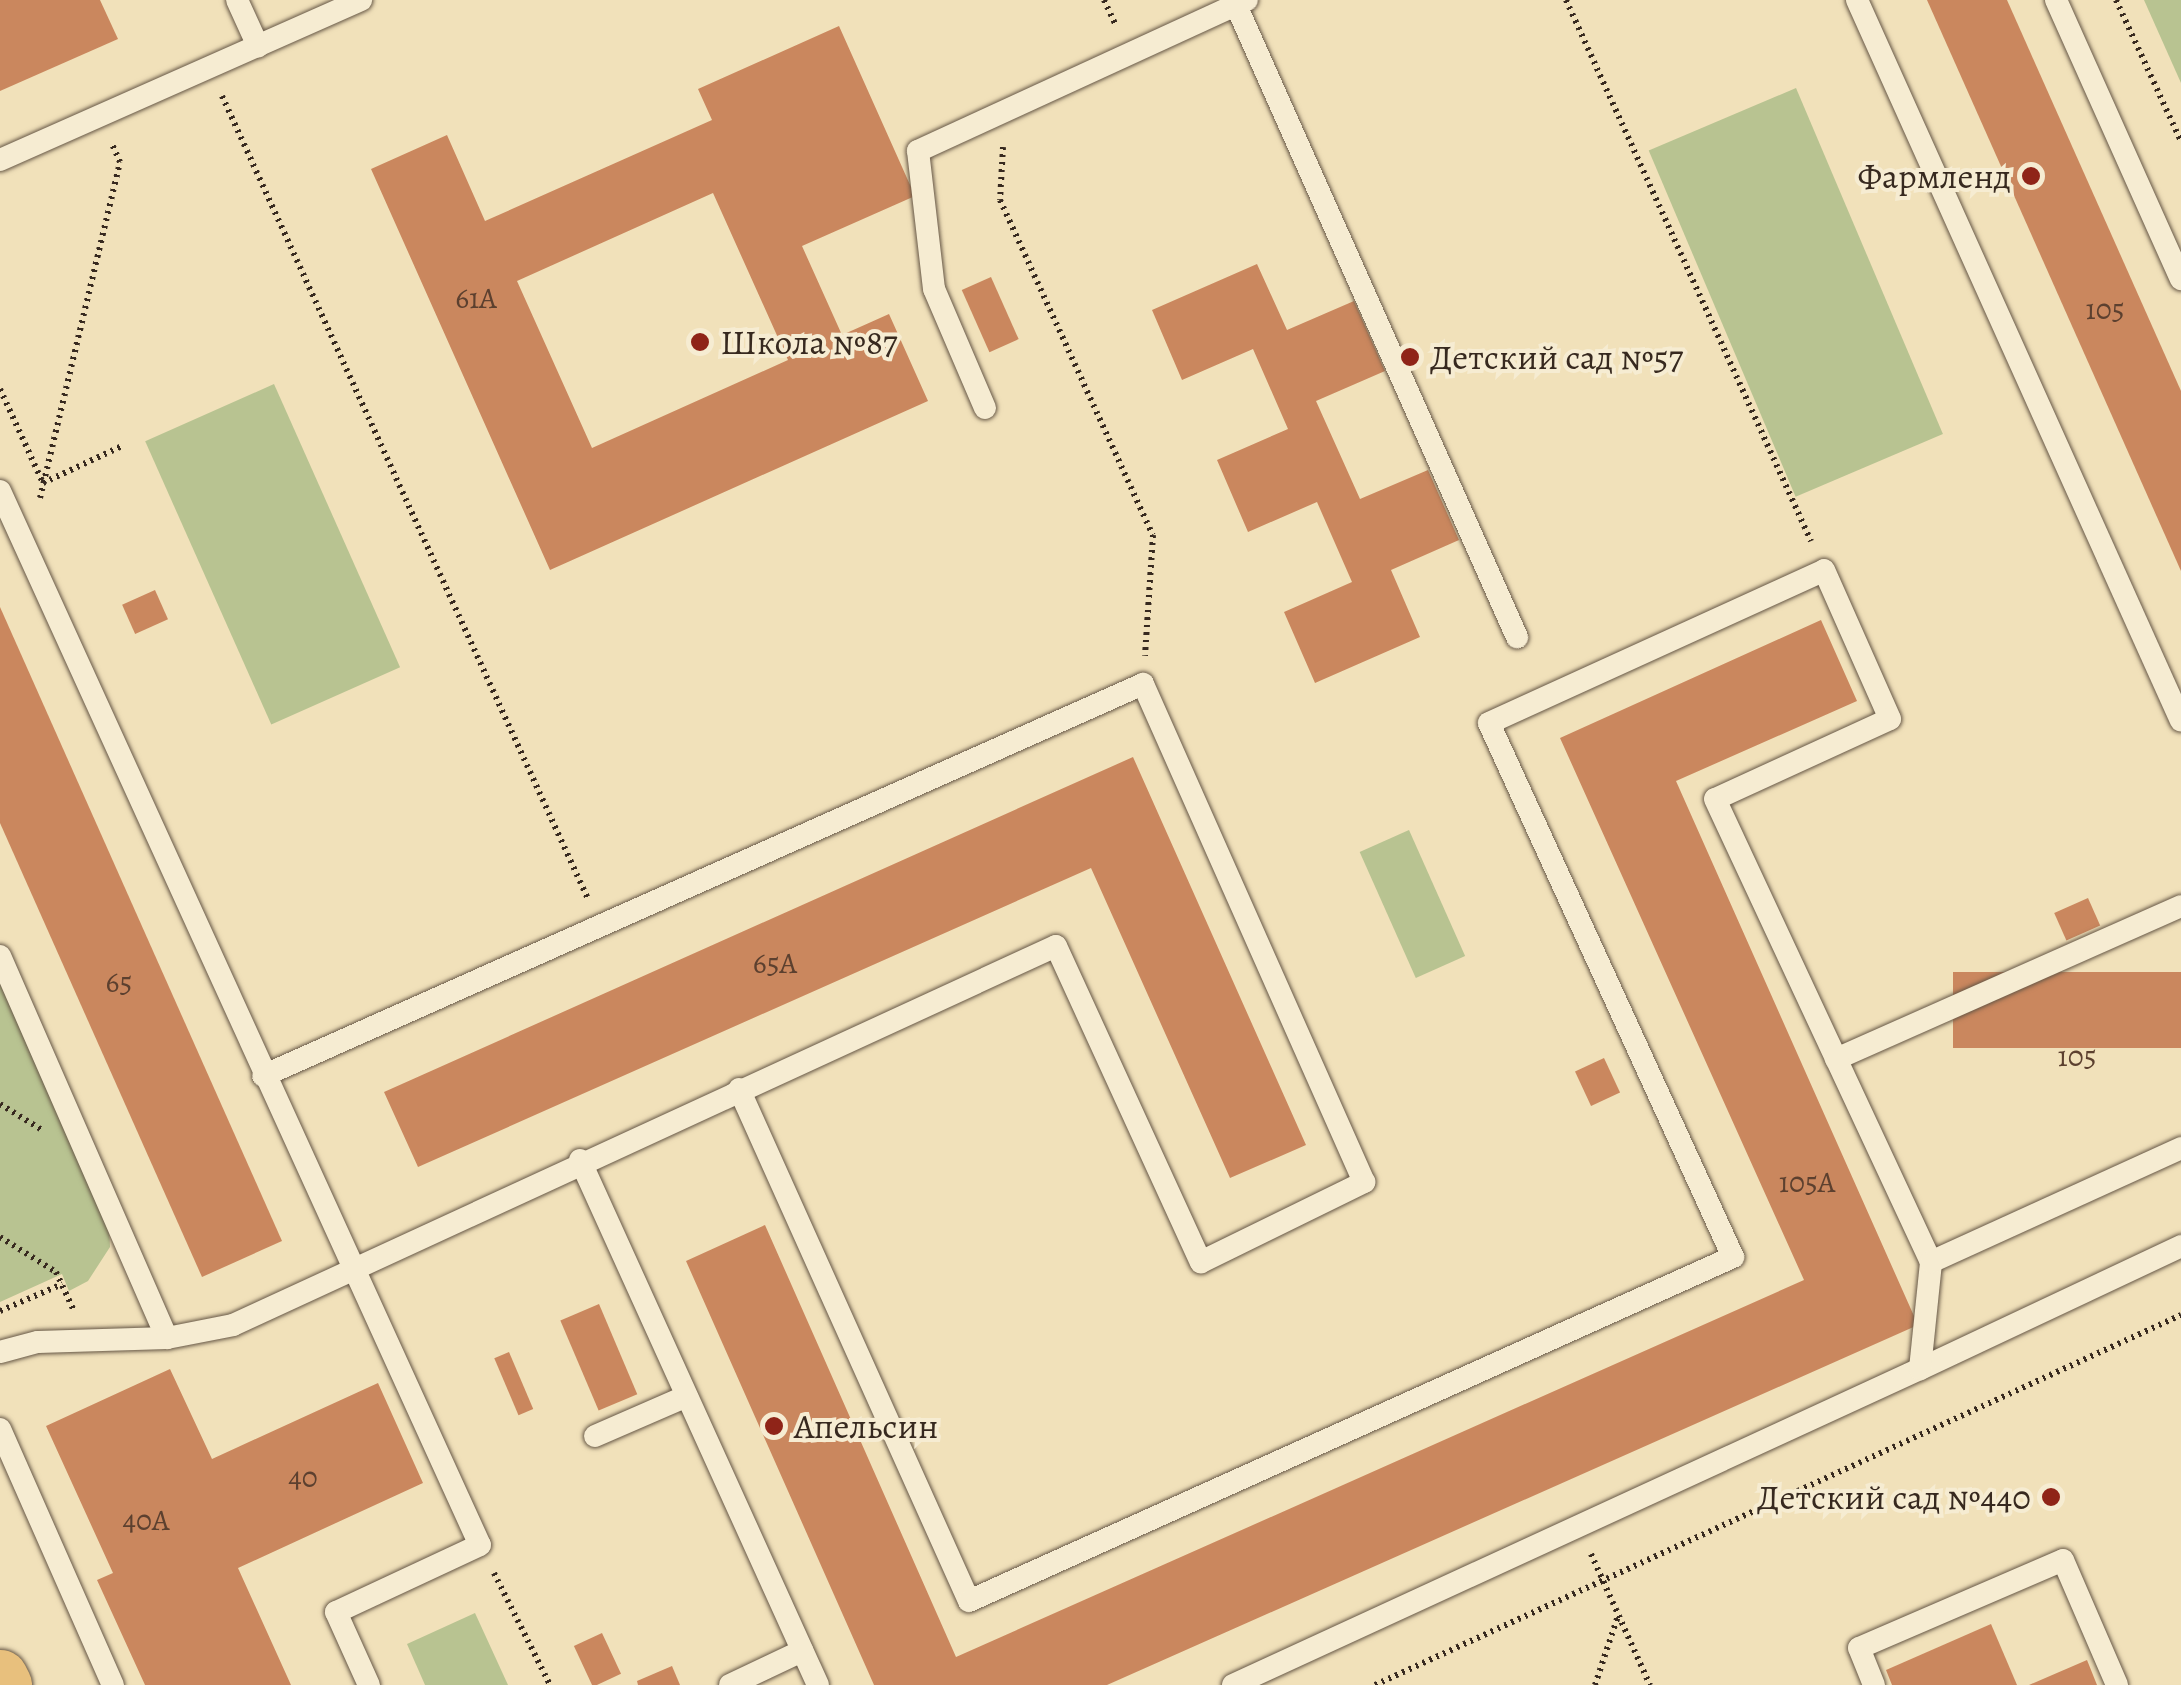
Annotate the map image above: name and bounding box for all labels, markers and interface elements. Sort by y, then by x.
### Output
place label: Фармленд [1857,155,2011,197]
marker: Фармленд [2020,165,2042,187]
house number: 61А [455,280,497,316]
house number: 105 [2085,291,2125,327]
place label: Школа №87 [720,321,898,363]
marker: Школа №87 [689,331,711,353]
place label: Детский сад №57 [1430,336,1683,378]
marker: Детский сад №57 [1399,346,1421,368]
house number: 65А [753,945,797,981]
house number: 65 [106,964,132,1000]
house number: 105 [2057,1038,2097,1074]
house number: 105А [1779,1164,1835,1200]
place label: Апельсин [794,1405,938,1447]
marker: Апельсин [763,1415,785,1437]
house number: 40 [288,1459,318,1495]
place label: Детский сад №440 [1757,1476,2031,1518]
marker: Детский сад №440 [2040,1486,2062,1508]
house number: 40А [122,1502,170,1538]

